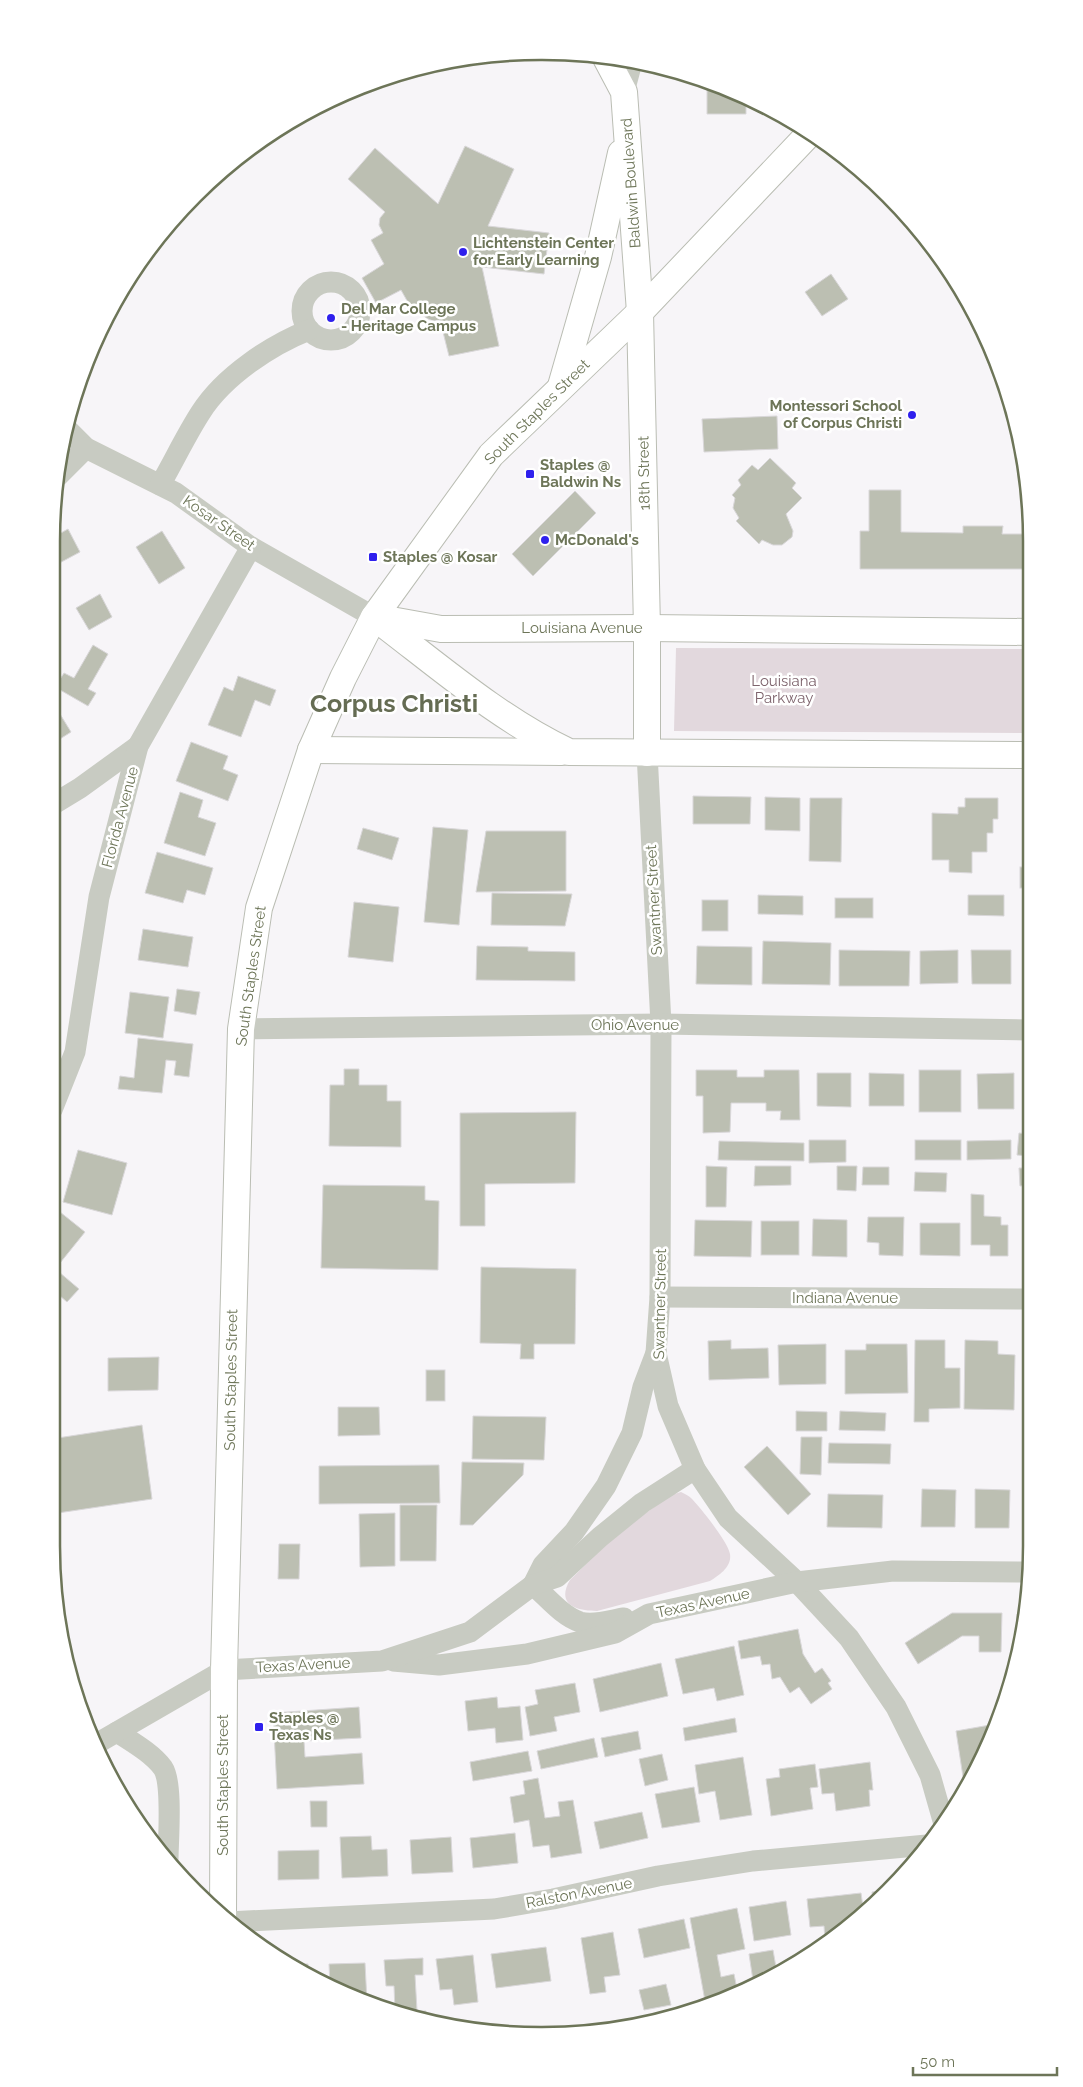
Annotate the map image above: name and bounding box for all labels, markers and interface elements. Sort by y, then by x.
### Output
street label: Baldwin Boulevard [617,117,645,249]
place label: Lichtenstein Center for Early Learning [473,234,614,269]
marker: Lichtenstein Center for Early Learning [457,246,469,258]
place label: Del Mar College - Heritage Campus [341,300,476,335]
marker: Del Mar College - Heritage Campus [325,312,337,324]
street label: South Staples Street [481,356,593,468]
place label: Montessori School of Corpus Christi [770,397,902,432]
marker: Montessori School of Corpus Christi [906,409,918,421]
street label: 18th Street [634,436,654,510]
place label: Staples @ Baldwin Ns [540,456,621,491]
marker: Staples @ Baldwin Ns [524,468,536,480]
street label: Kosar Street [179,492,259,554]
place label: McDonald's [555,531,639,549]
marker: McDonald's [539,534,551,546]
place label: Staples @ Kosar [383,548,498,566]
marker: Staples @ Kosar [367,551,379,563]
street label: Louisiana Avenue [521,619,643,637]
park label: Louisiana Parkway [751,672,817,707]
district label: Corpus Christi [310,688,478,718]
street label: Florida Avenue [98,764,142,870]
street label: Swantner Street [642,844,666,956]
street label: South Staples Street [232,905,270,1047]
street label: Ohio Avenue [591,1016,679,1034]
street label: Swantner Street [650,1249,670,1359]
street label: Indiana Avenue [792,1289,898,1307]
street label: South Staples Street [221,1309,241,1451]
street label: Texas Avenue [655,1584,751,1622]
street label: Texas Avenue [255,1654,351,1676]
place label: Staples @ Texas Ns [269,1709,339,1744]
street label: South Staples Street [214,1714,232,1856]
marker: Staples @ Texas Ns [253,1721,265,1733]
street label: Ralston Avenue [524,1874,634,1912]
scale bar [913,2044,1057,2076]
text: 50 m [920,2053,955,2071]

